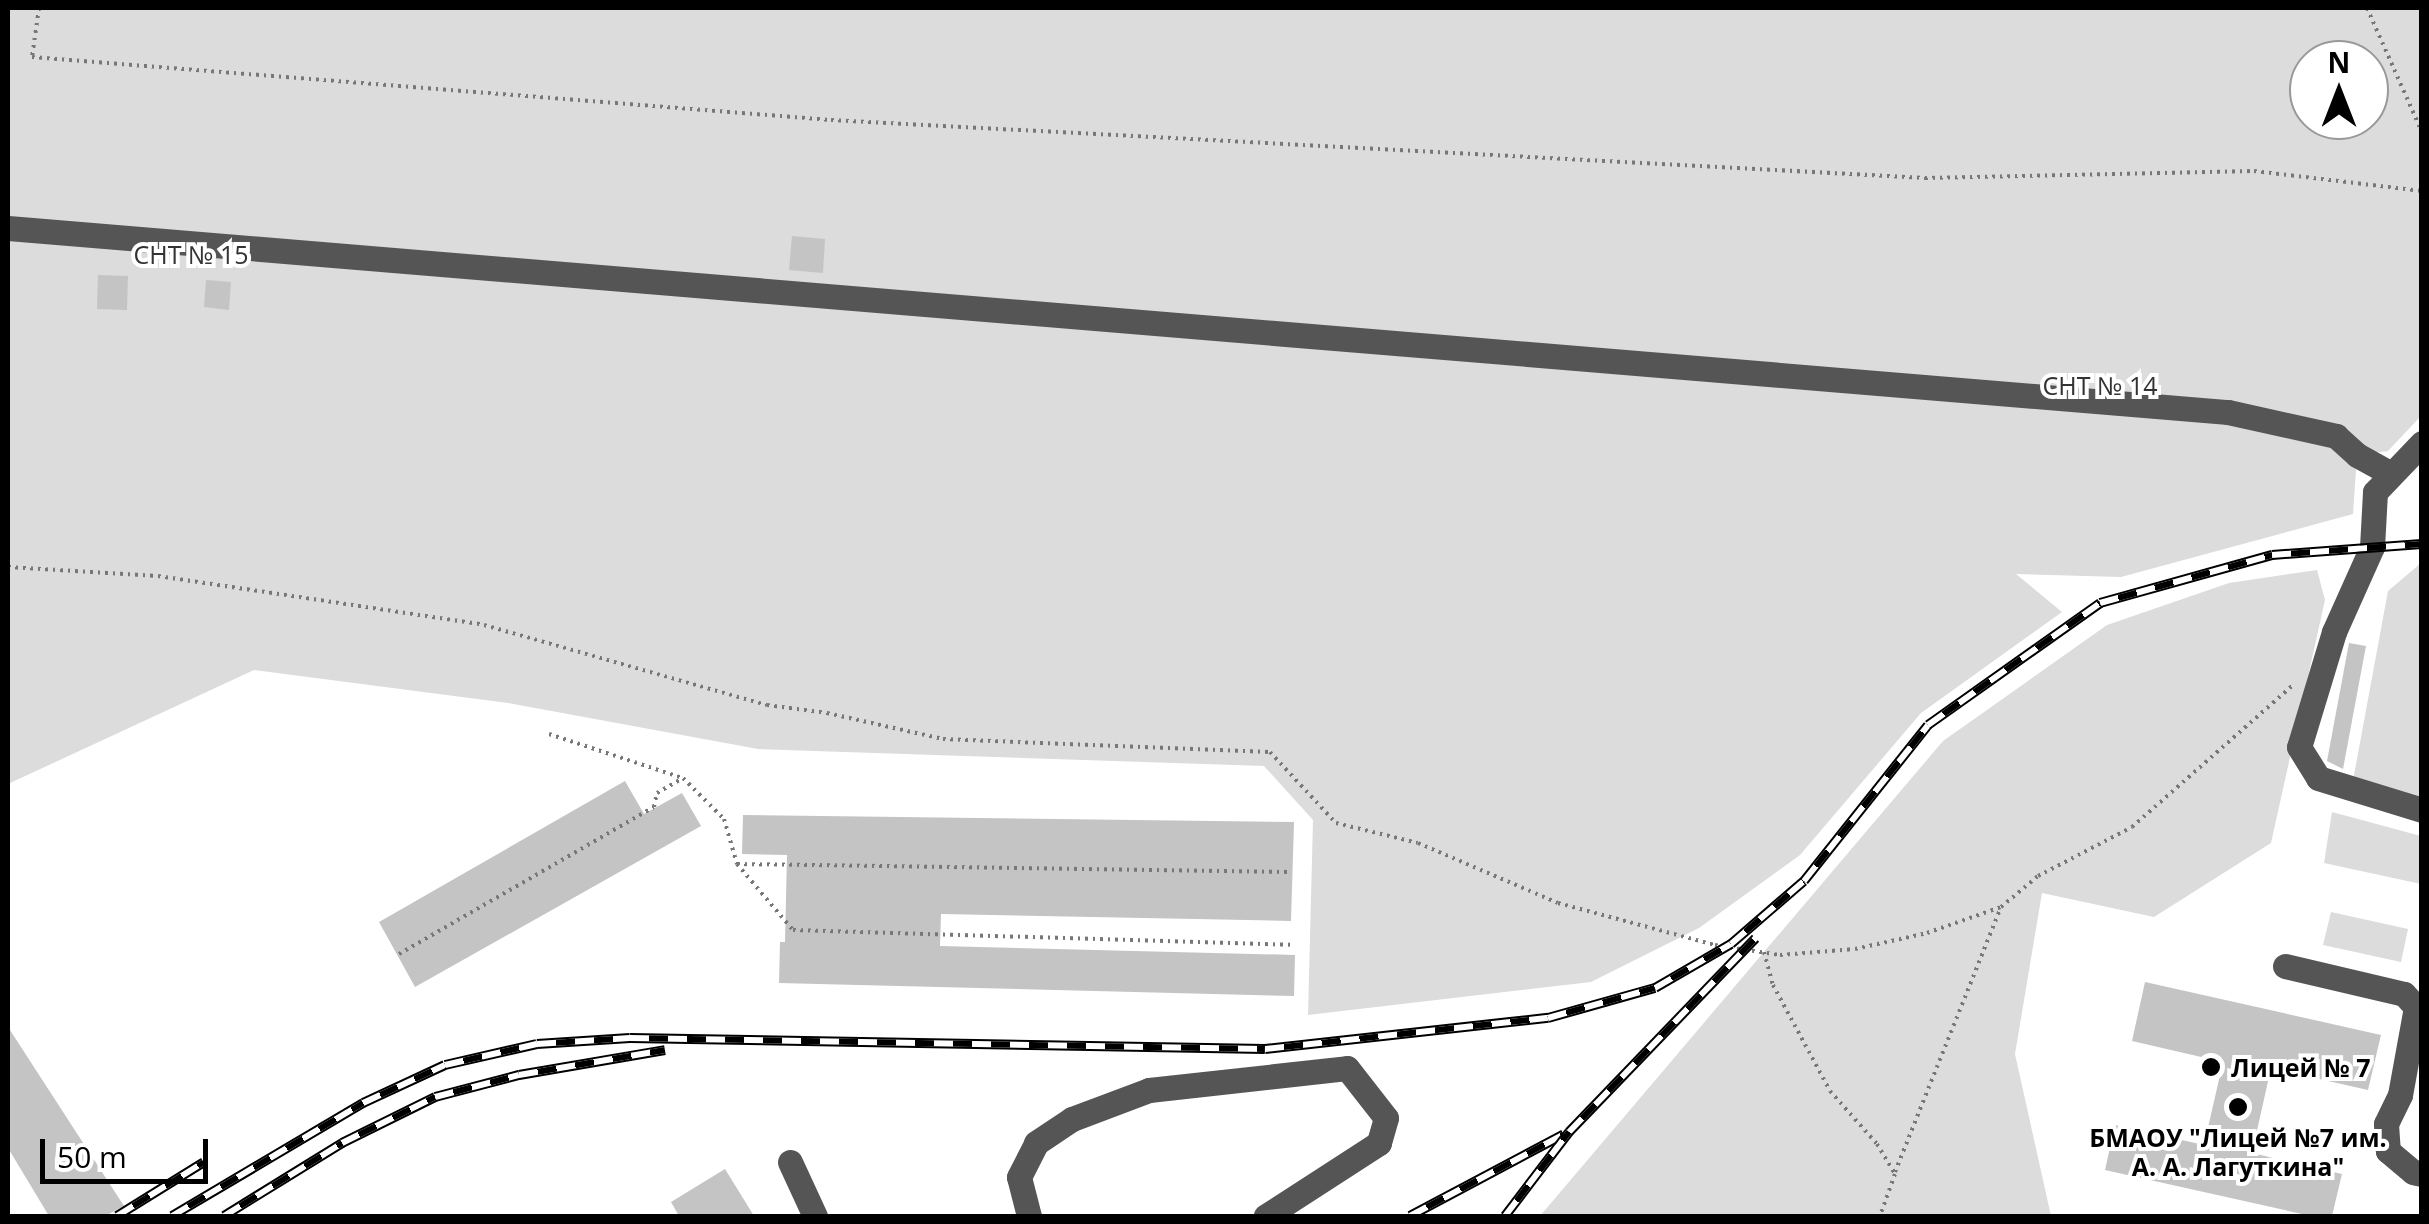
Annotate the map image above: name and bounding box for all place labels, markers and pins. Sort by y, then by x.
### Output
place label: Лицей № 7 [2231,1052,2371,1082]
marker: Лицей № 7 [2200,1056,2222,1078]
marker: БМАОУ "Лицей №7 им. А. А. Лагуткина" [2227,1096,2249,1118]
place label: БМАОУ "Лицей №7 им. А. А. Лагуткина" [2089,1123,2387,1182]

